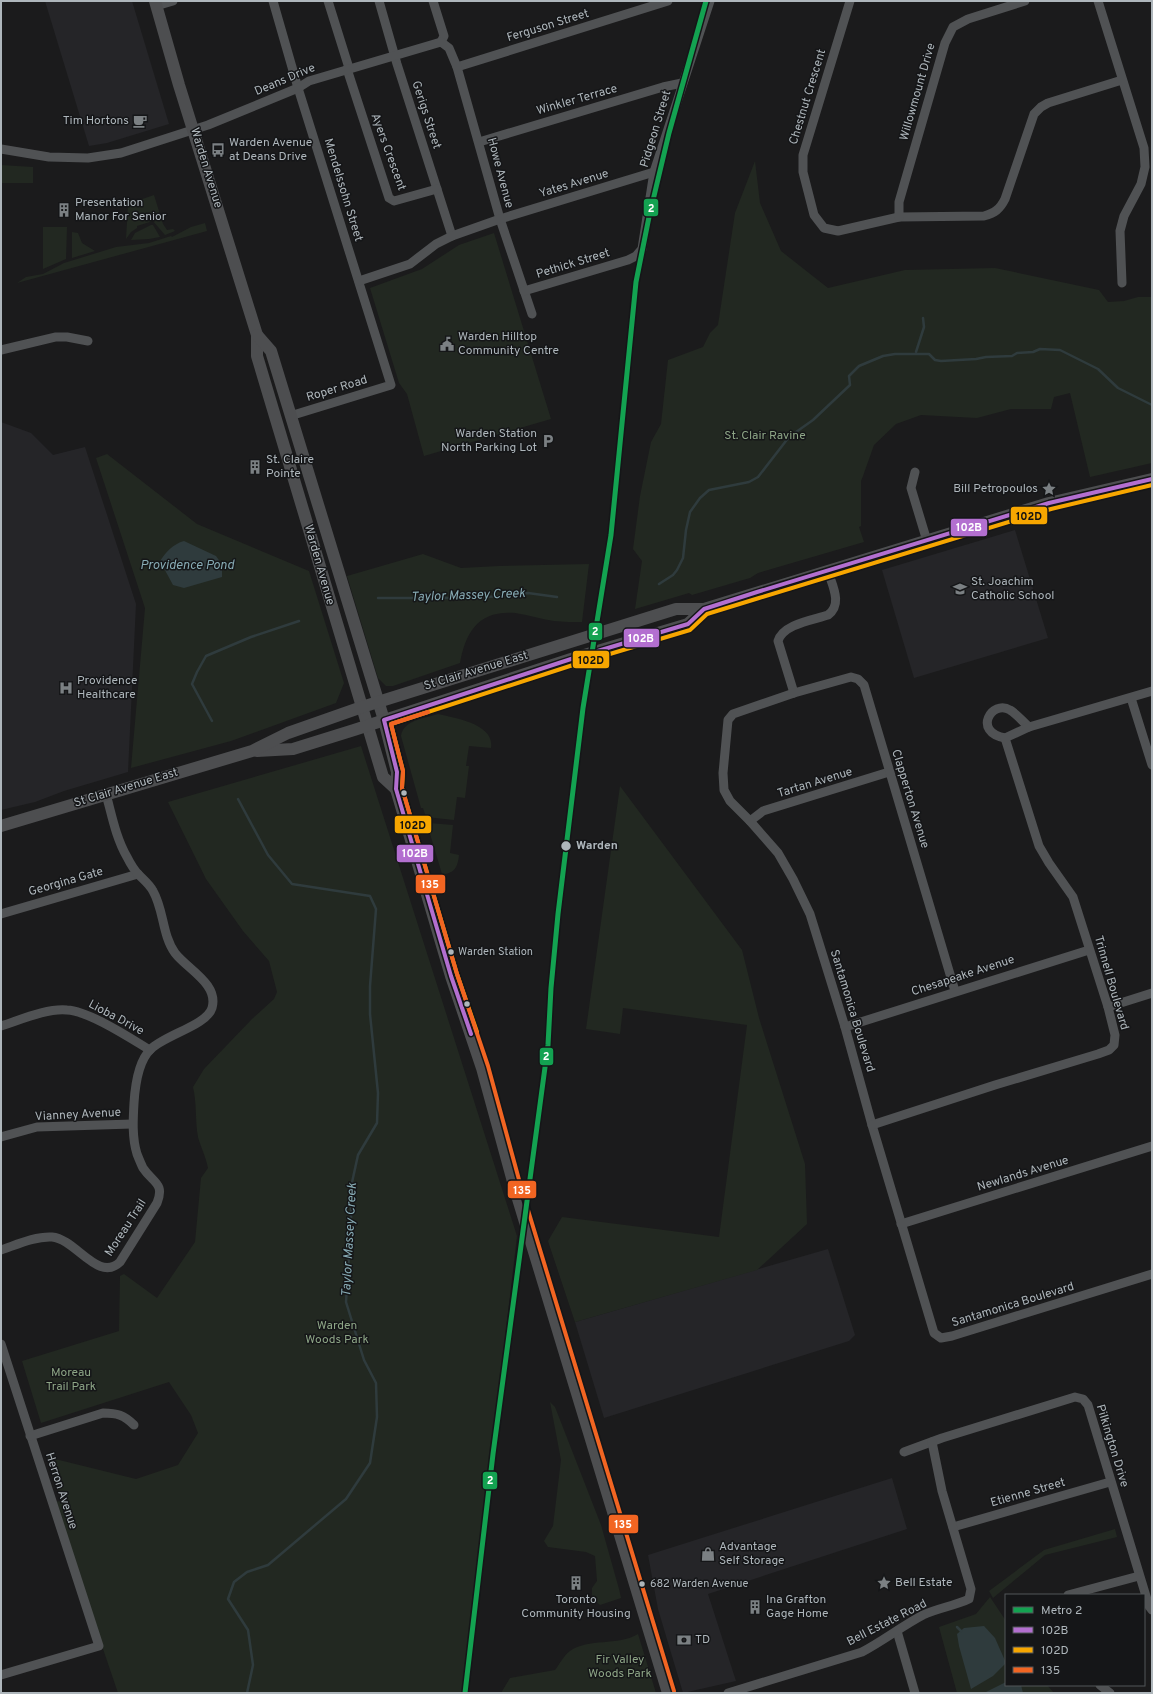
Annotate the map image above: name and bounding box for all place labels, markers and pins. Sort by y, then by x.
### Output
place label: Tim Hortons [63,113,129,129]
cafe icon: Tim Hortons [132,113,148,129]
place label: Warden Avenue at Deans Drive [229,135,312,165]
bus stop icon: Warden Avenue at Deans Drive [210,142,226,158]
place label: Presentation Manor For Senior [75,195,167,225]
building icon: Presentation Manor For Senior [56,202,72,218]
place label: Warden Hilltop Community Centre [458,329,559,359]
public building icon: Warden Hilltop Community Centre [439,336,455,352]
place label: Warden Station North Parking Lot [441,426,537,456]
parking icon: Warden Station North Parking Lot [540,433,556,449]
place label: St. Claire Pointe [266,452,314,482]
building icon: St. Claire Pointe [247,459,263,475]
place label: Bill Petropoulos [953,481,1038,497]
place icon: Bill Petropoulos [1041,481,1057,497]
place label: St. Joachim Catholic School [971,574,1054,604]
school or university icon: St. Joachim Catholic School [952,581,968,597]
place label: Providence Healthcare [77,673,138,703]
hospital icon: Providence Healthcare [58,680,74,696]
unlabelled marker [399,788,409,798]
place label: Warden [576,838,618,854]
marker: Warden [559,839,573,853]
place label: Warden Station [458,945,533,959]
marker: Warden Station [446,947,456,957]
unlabelled marker [462,999,472,1009]
place label: Advantage Self Storage [719,1539,785,1569]
shop icon: Advantage Self Storage [700,1546,716,1562]
building icon: Toronto Community Housing [568,1575,584,1591]
place icon: Bell Estate [876,1575,892,1591]
place label: Bell Estate [895,1575,952,1591]
place label: 682 Warden Avenue [650,1577,748,1591]
marker: 682 Warden Avenue [637,1579,647,1589]
place label: Toronto Community Housing [521,1592,631,1622]
place label: Ina Grafton Gage Home [766,1592,829,1622]
building icon: Ina Grafton Gage Home [747,1599,763,1615]
bank icon: TD [676,1632,692,1648]
place label: TD [695,1632,710,1648]

